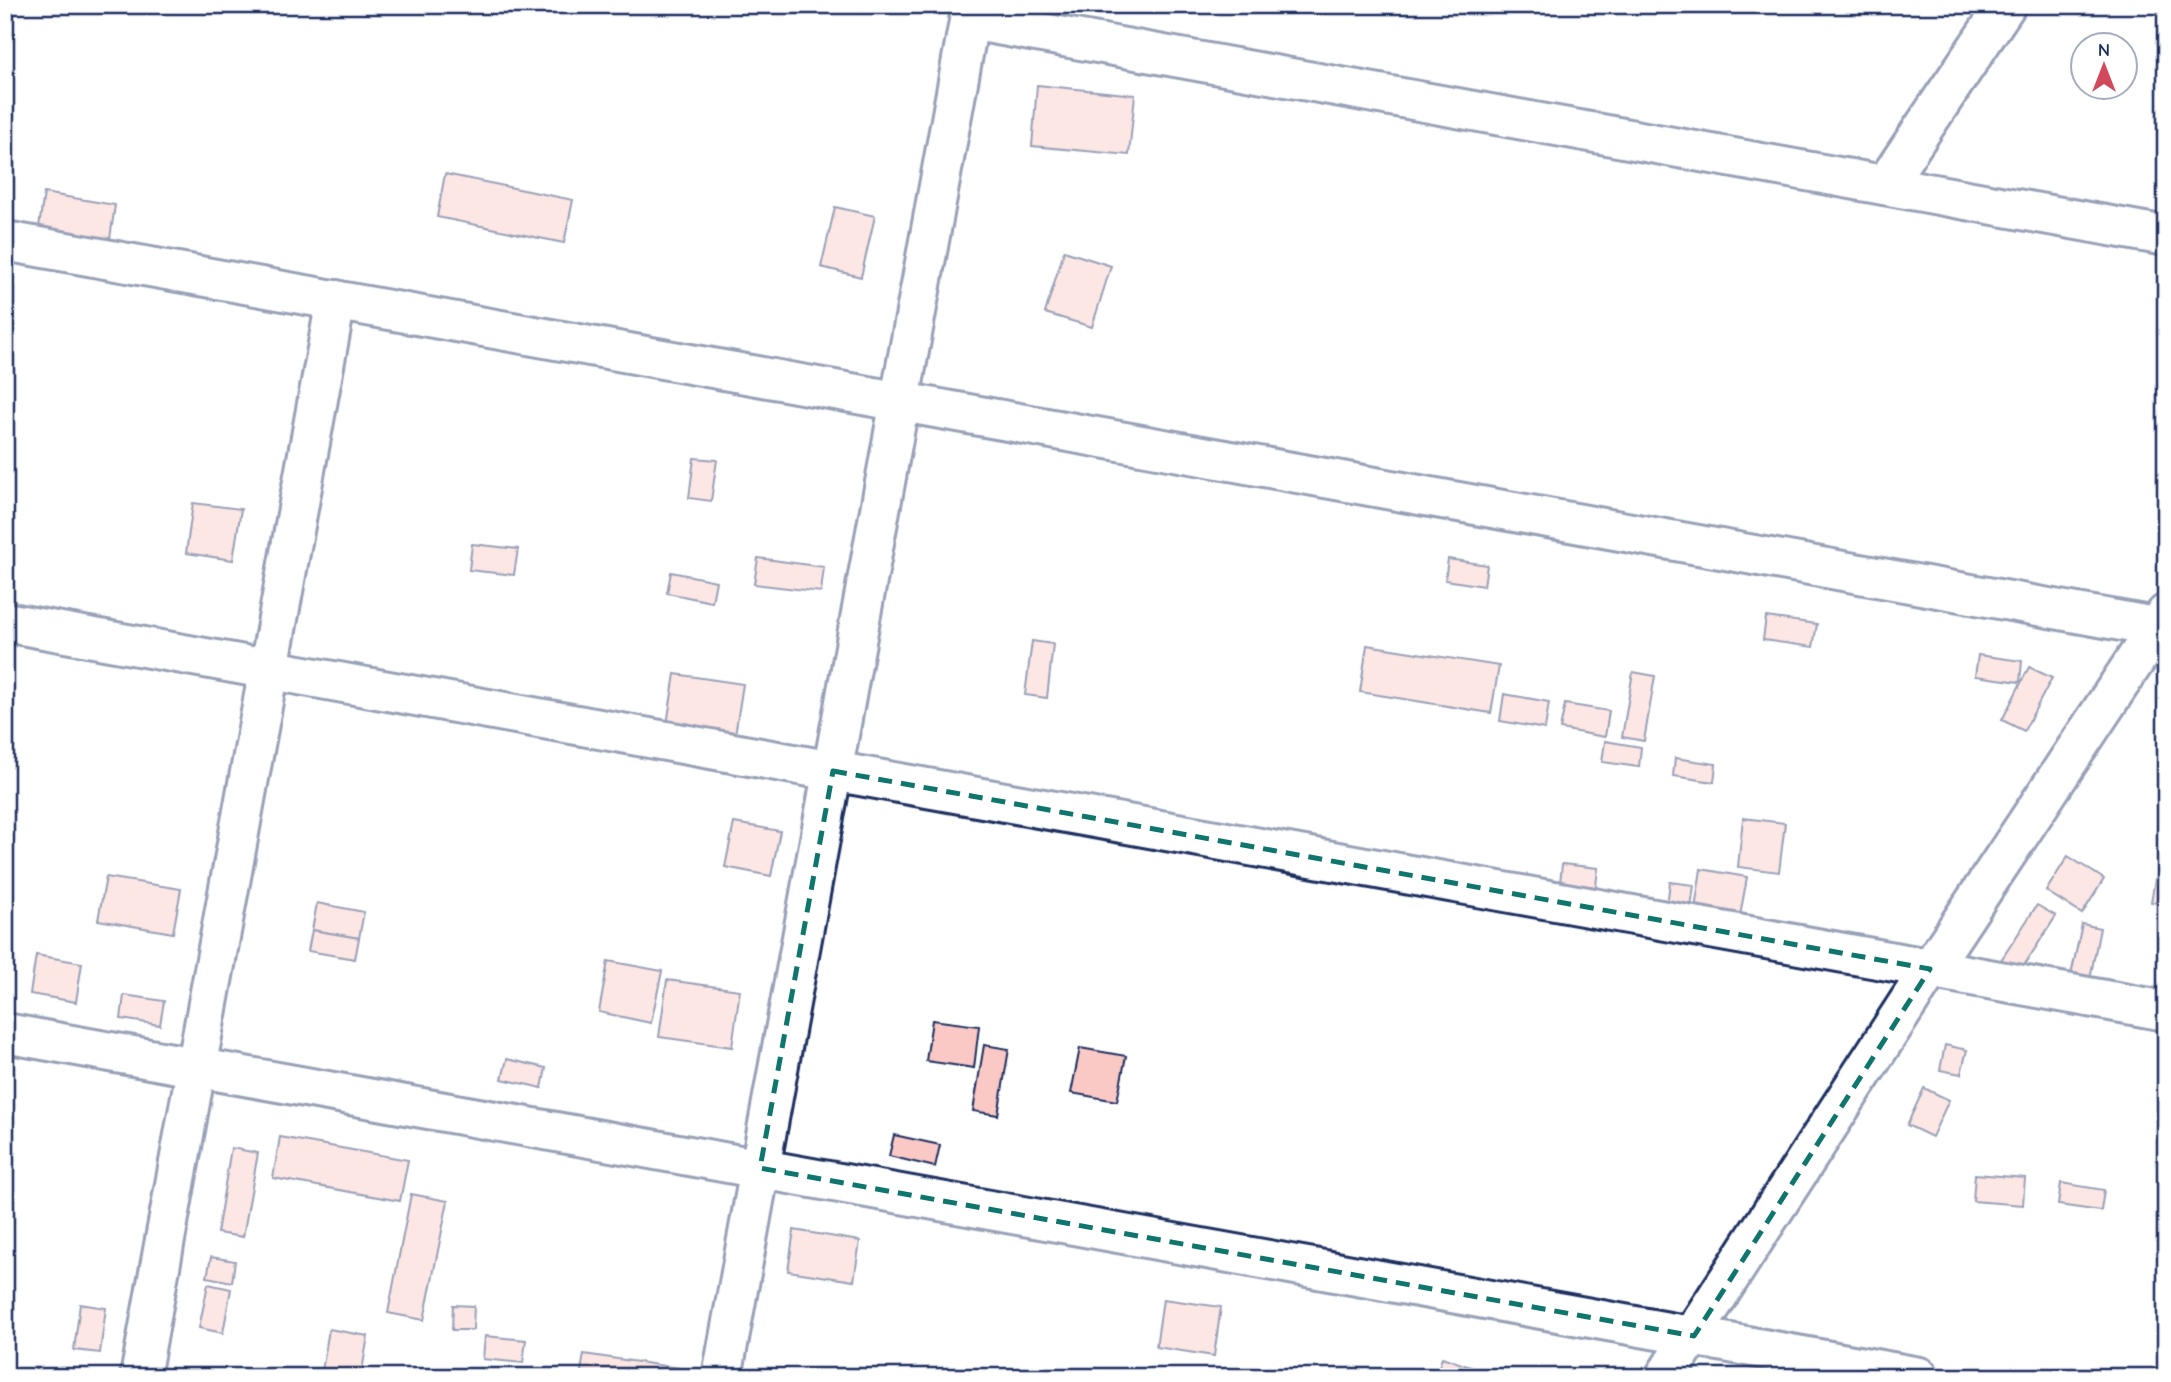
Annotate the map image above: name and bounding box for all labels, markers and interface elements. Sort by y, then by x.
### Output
north arrow [2070,32,2140,102]
text: N [2098,39,2110,61]

